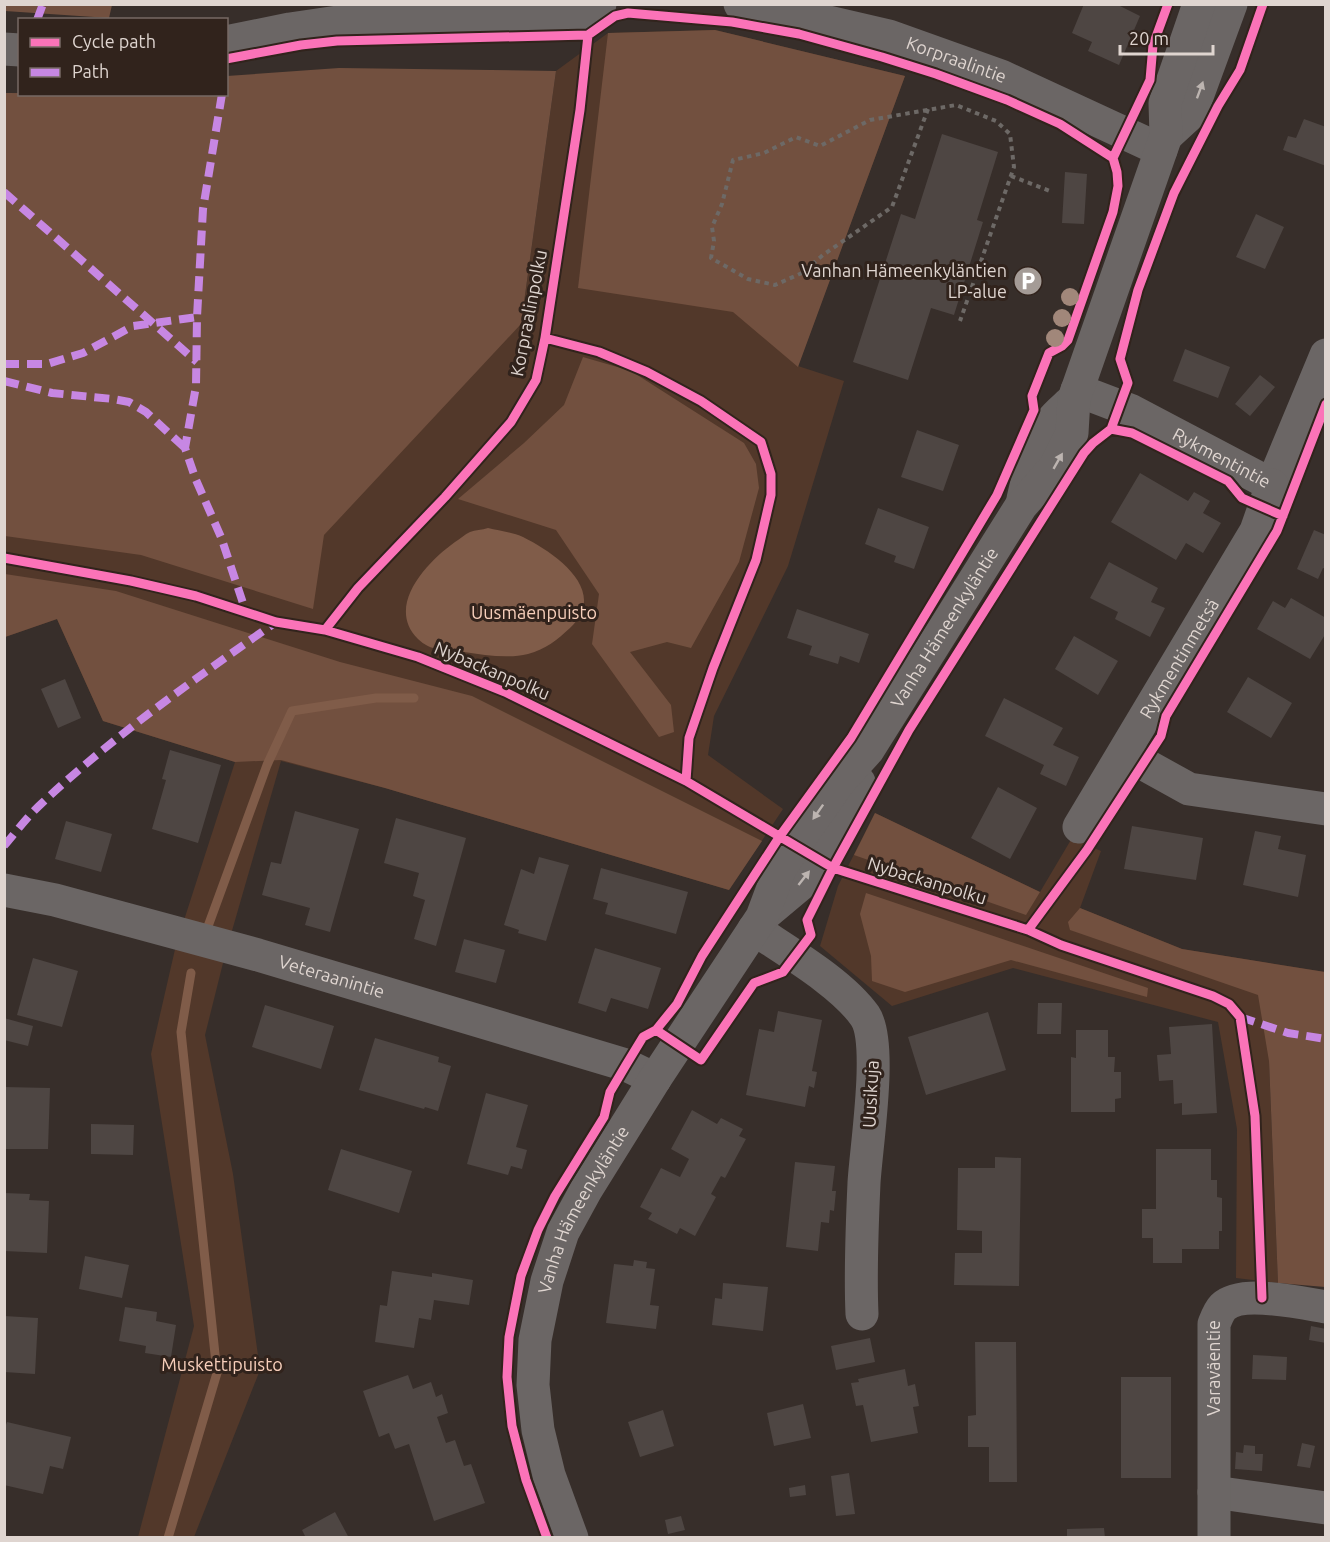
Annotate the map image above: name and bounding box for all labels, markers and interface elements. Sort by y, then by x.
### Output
legend [18,18,228,96]
scale bar [1120,18,1213,56]
text: 20 m [1129,28,1169,48]
text: Cycle path [72,31,156,51]
street label: Korpraalintie [904,32,1009,86]
text: Path [72,61,109,81]
one-way arrow [1196,81,1206,99]
street label: Korpraalinpolku [506,248,550,378]
place label: Vanhan Hämeenkyläntien LP-alue [801,260,1007,301]
parking icon: Vanhan Hämeenkyläntien LP-alue [1012,265,1044,297]
street label: Rykmentintie [1170,423,1274,491]
one-way arrow [1053,452,1063,469]
street label: Vanha Hämeenkyläntie [886,543,1001,711]
street label: Rykmentinmetsä [1135,595,1222,722]
park label: Uusmäenpuisto [471,602,597,622]
street label: Nybackanpolku [432,637,553,703]
one-way arrow [812,803,824,819]
street label: Nybackanpolku [865,852,989,908]
one-way arrow [798,870,811,886]
street label: Veteraanintie [277,951,387,1001]
street label: Uusikuja [858,1060,882,1128]
street label: Vanha Hämeenkyläntie [534,1122,632,1295]
street label: Varaväentie [1203,1320,1223,1416]
park label: Muskettipuisto [161,1354,283,1374]

